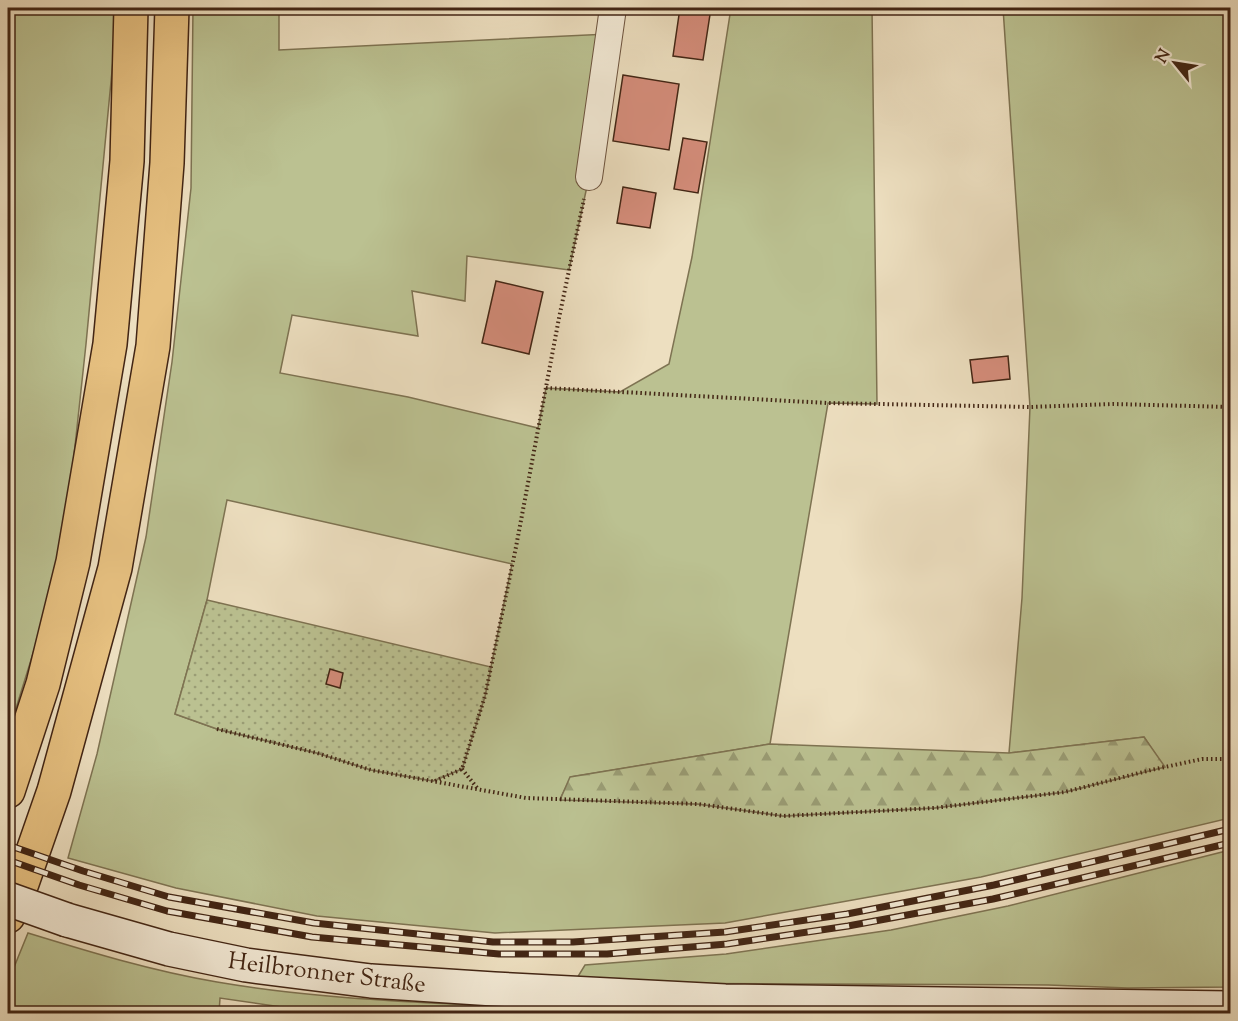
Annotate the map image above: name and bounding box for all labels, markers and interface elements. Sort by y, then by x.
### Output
north arrow [1145,33,1205,93]
text: N [1151,45,1177,68]
street label: Heilbronner Straße [226,945,428,1003]

